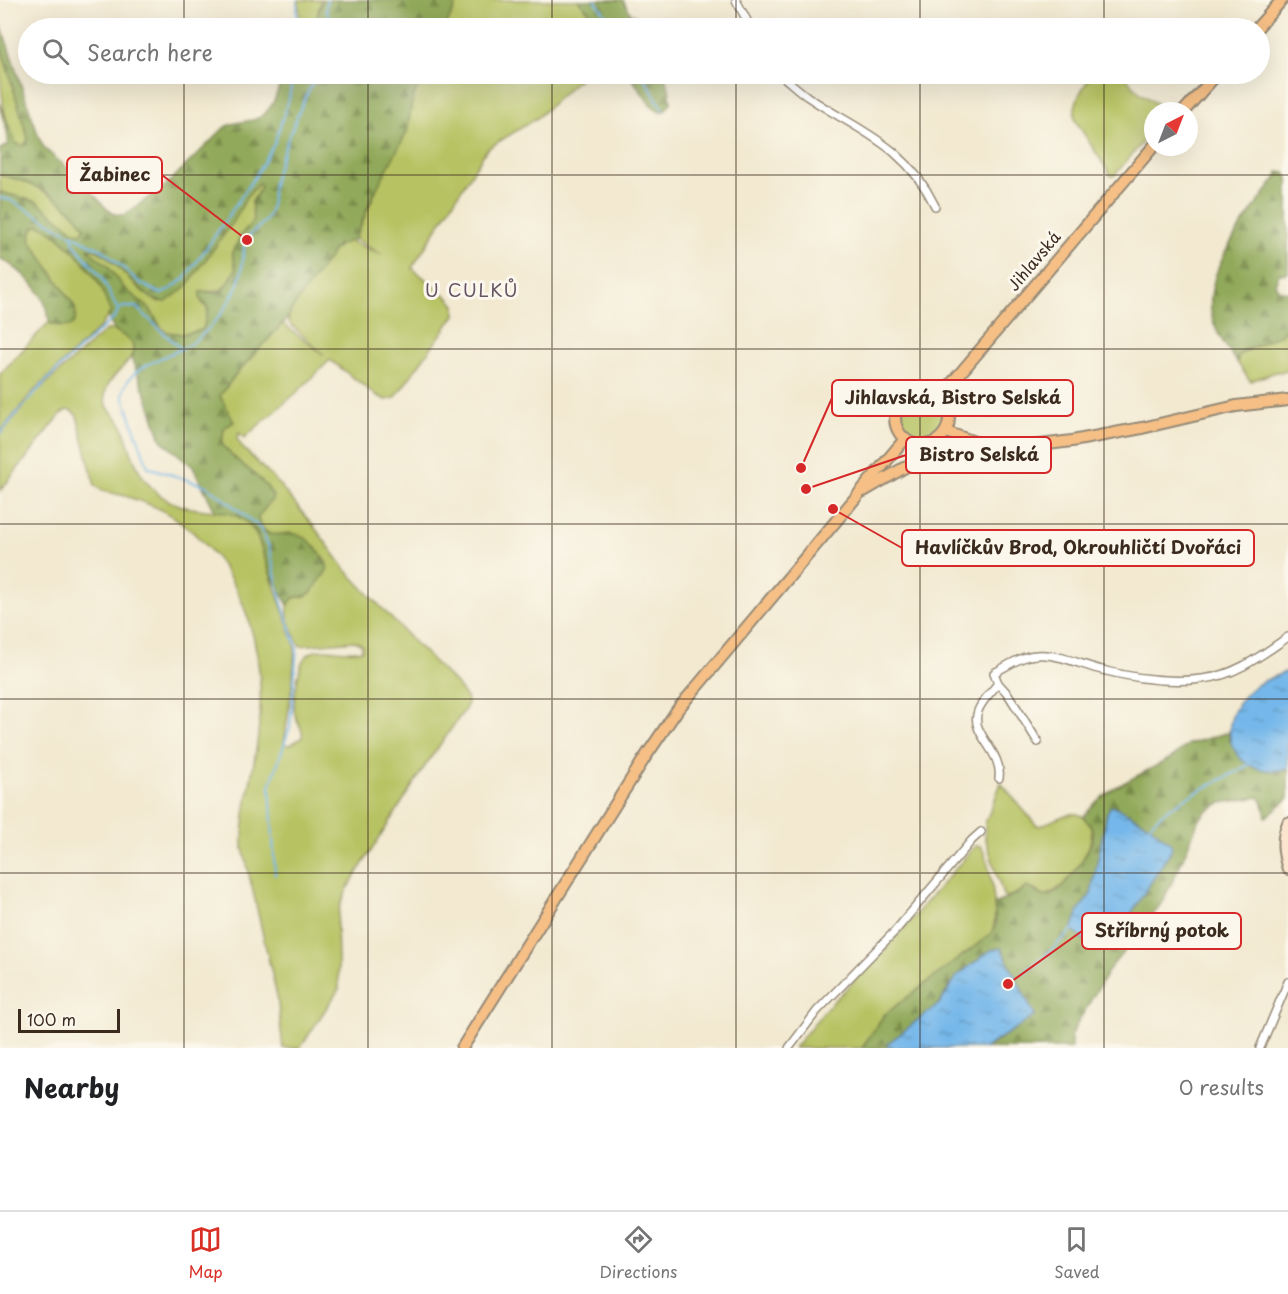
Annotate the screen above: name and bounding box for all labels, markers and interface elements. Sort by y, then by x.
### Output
search box [18,18,1270,84]
icon: search [39,35,72,68]
text: Search here [87,35,213,68]
north arrow [1144,102,1198,156]
callout: Žabinec [67,157,162,193]
text: Žabinec [80,160,150,187]
street label: Jihlavská [1001,225,1065,295]
district label: U CULKŮ [425,276,519,303]
callout: Jihlavská, Bistro Selská [832,380,1073,416]
text: Jihlavská, Bistro Selská [845,383,1061,410]
callout: Bistro Selská [906,437,1051,473]
text: Bistro Selská [919,440,1039,467]
callout: Havlíčkův Brod, Okrouhličtí Dvořáci [902,530,1254,566]
text: Havlíčkův Brod, Okrouhličtí Dvořáci [915,533,1241,560]
callout: Stříbrný potok [1082,913,1241,949]
text: Stříbrný potok [1095,916,1230,943]
scale bar [18,1006,120,1034]
text: 100 m [27,1007,76,1031]
text: Nearby [24,1068,119,1107]
text: 0 results [1179,1072,1264,1102]
tab: Map [188,1223,223,1283]
tab: Directions [599,1223,677,1283]
tab: Saved [1054,1223,1100,1283]

